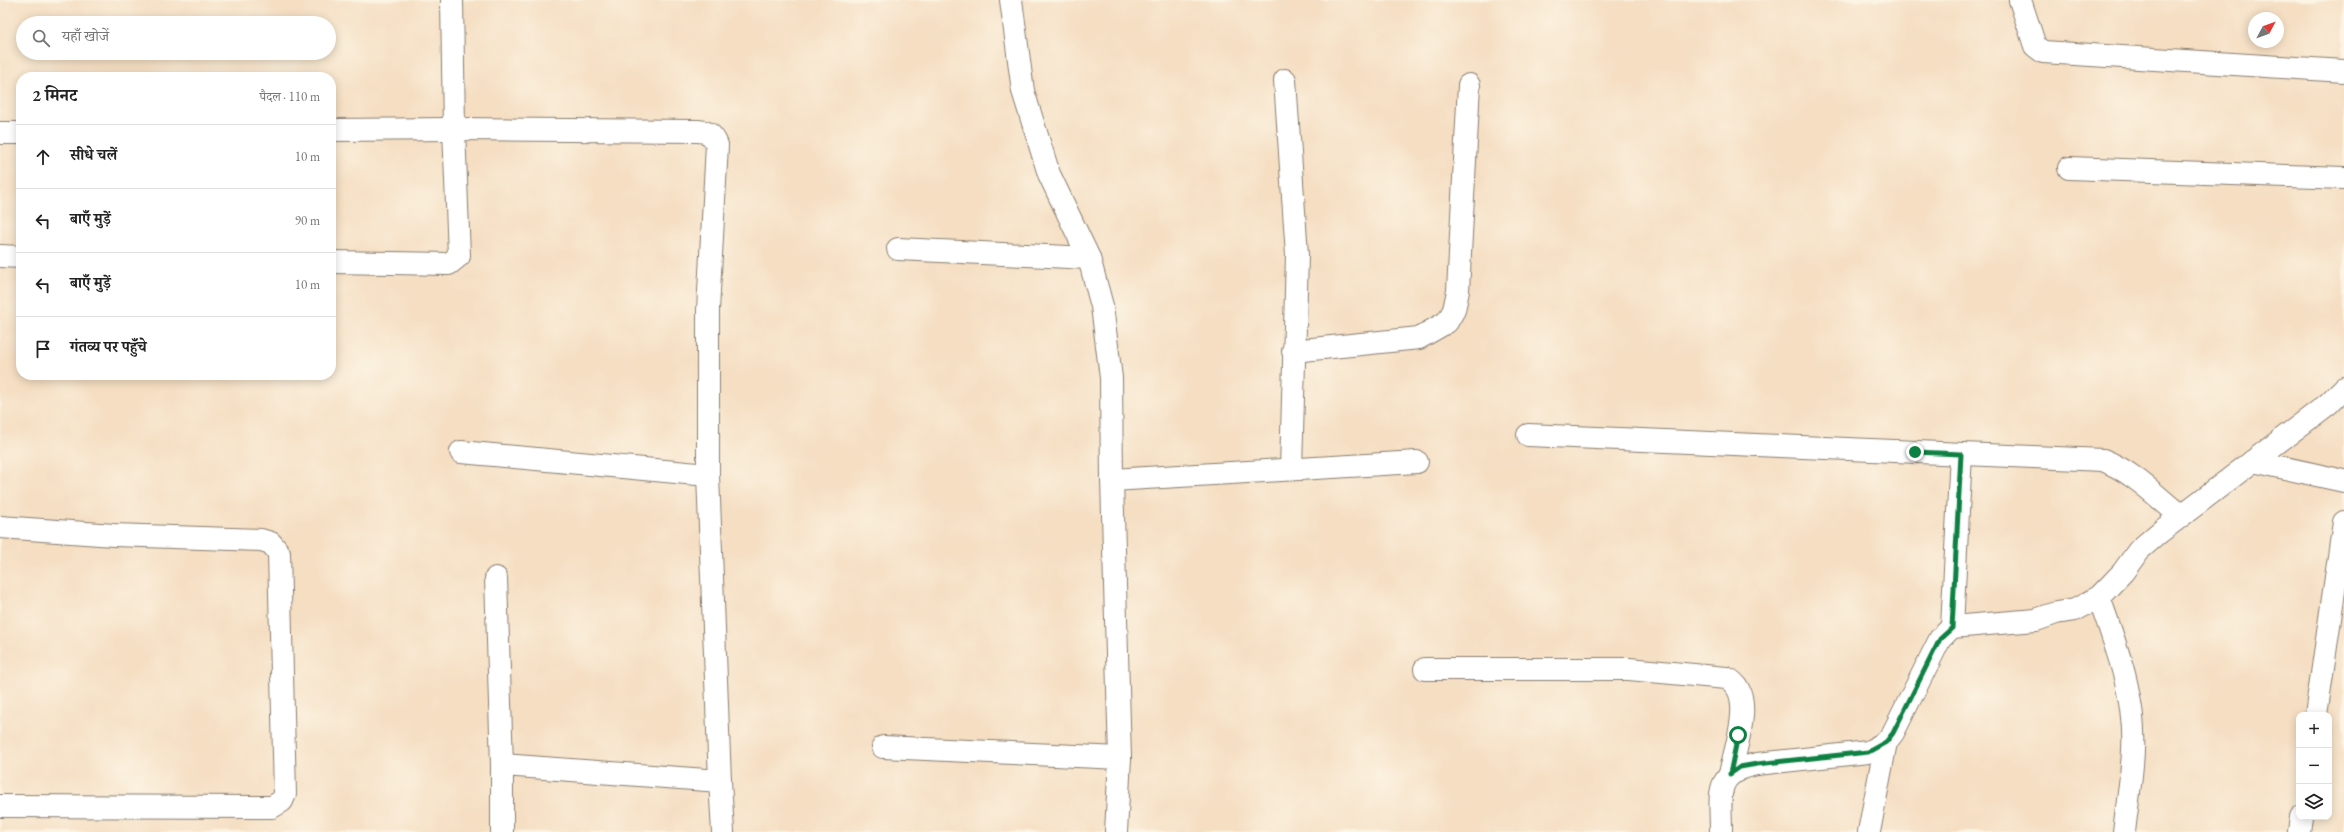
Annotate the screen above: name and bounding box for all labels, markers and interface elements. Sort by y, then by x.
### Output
north arrow [2248,12,2284,48]
search box [16,16,336,60]
text: यहाँ खोजें [62,26,109,45]
icon: search [30,27,52,49]
text: 2 मिनट [32,84,77,106]
text: पैदल · 110 m [260,88,320,105]
text: सीधे चलें [70,145,117,164]
icon: ahead [32,146,54,168]
text: 10 m [295,148,320,165]
text: बाएँ मुड़ें [70,209,111,228]
icon: left [32,210,54,232]
text: 90 m [295,212,320,229]
text: बाएँ मुड़ें [70,273,111,292]
icon: left [32,274,54,296]
text: 10 m [295,276,320,293]
text: गंतव्य पर पहुँचे [70,337,147,356]
icon: arrive [32,338,54,360]
route end [1906,443,1924,461]
map controls [2296,712,2332,820]
button: + [2296,712,2332,748]
route start [1729,726,1747,744]
button: − [2296,748,2332,784]
button: layers [2296,784,2332,820]

